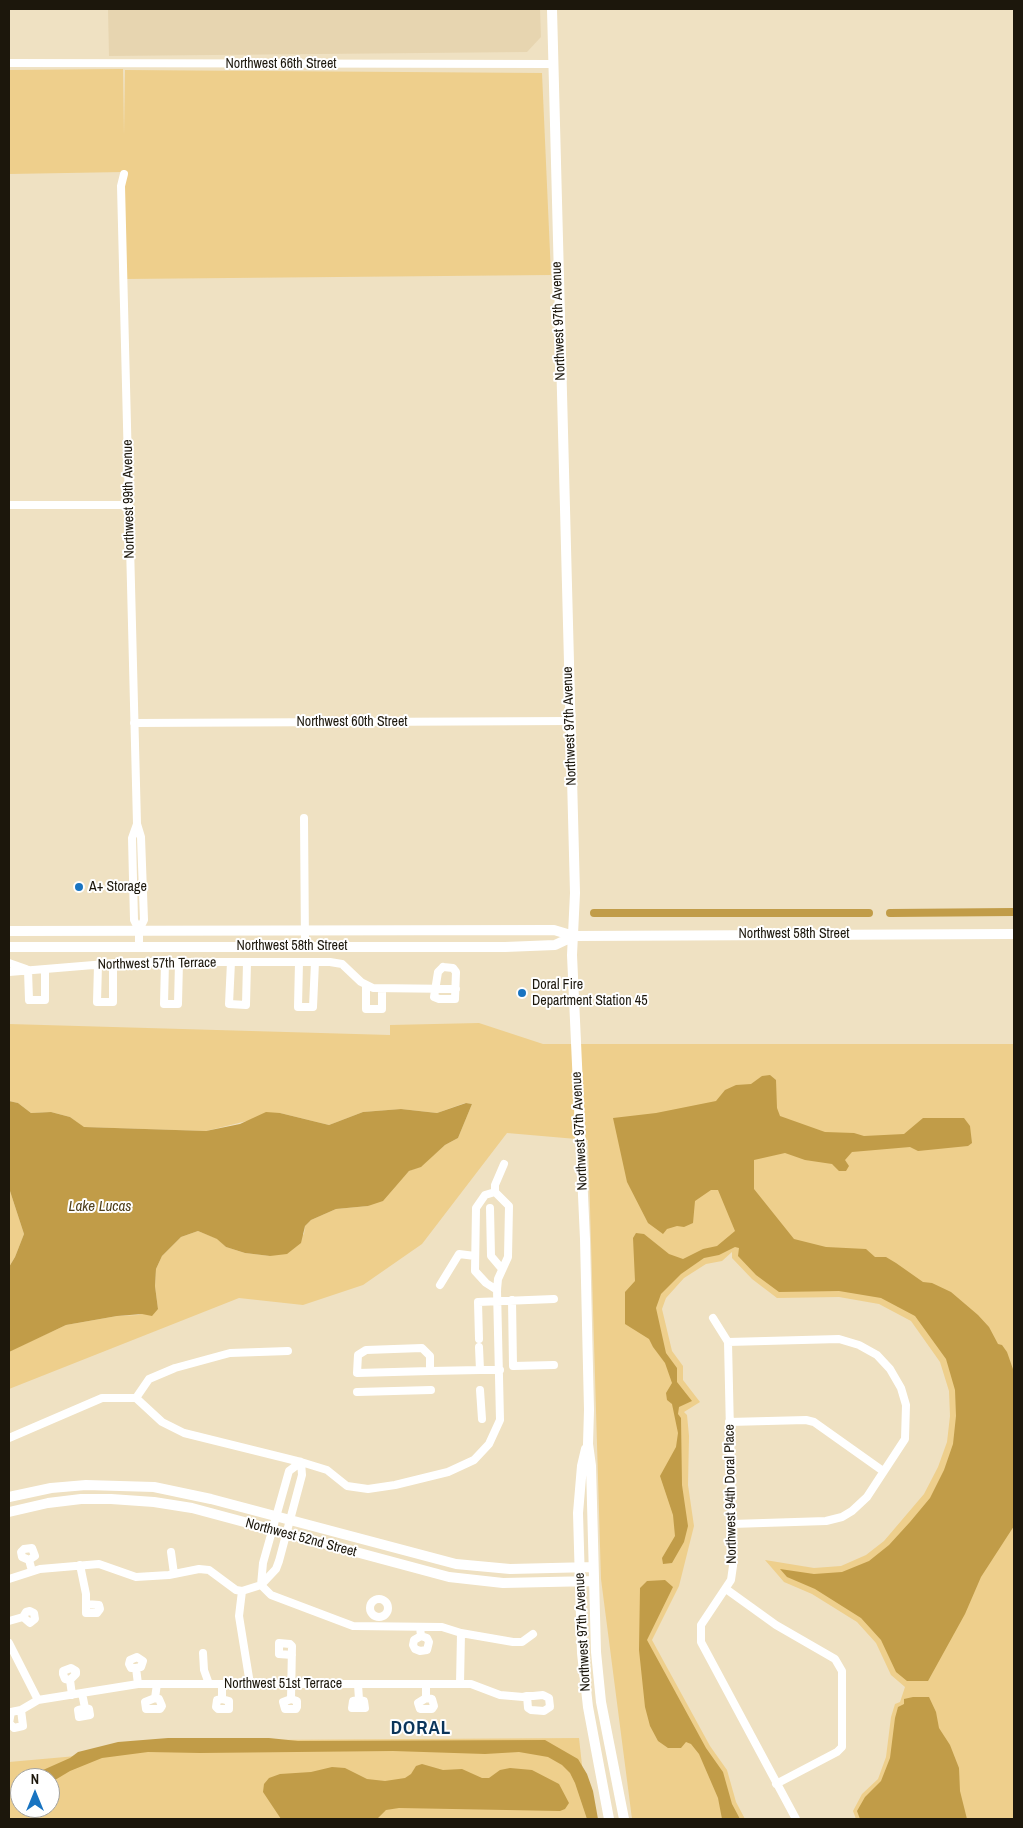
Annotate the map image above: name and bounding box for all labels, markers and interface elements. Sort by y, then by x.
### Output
street label: Northwest 66th Street [225,56,337,72]
street label: Northwest 97th Avenue [549,261,569,381]
street label: Northwest 99th Avenue [120,439,138,559]
street label: Northwest 97th Avenue [560,666,580,786]
street label: Northwest 60th Street [296,714,408,730]
place label: A+ Storage [89,879,147,895]
marker: A+ Storage [73,881,85,893]
street label: Northwest 58th Street [738,926,850,942]
street label: Northwest 58th Street [236,938,348,954]
street label: Northwest 57th Terrace [98,955,216,973]
place label: Doral Fire Department Station 45 [532,977,648,1010]
marker: Doral Fire Department Station 45 [516,987,528,999]
street label: Northwest 97th Avenue [568,1071,592,1191]
water label: Lake Lucas [69,1198,131,1216]
street label: Northwest 94th Doral Place [721,1424,741,1564]
street label: Northwest 52nd Street [244,1515,358,1561]
street label: Northwest 97th Avenue [571,1572,595,1692]
street label: Northwest 51st Terrace [224,1676,342,1692]
district label: DORAL [390,1718,452,1740]
north arrow [10,1768,60,1818]
text: N [31,1770,39,1788]

